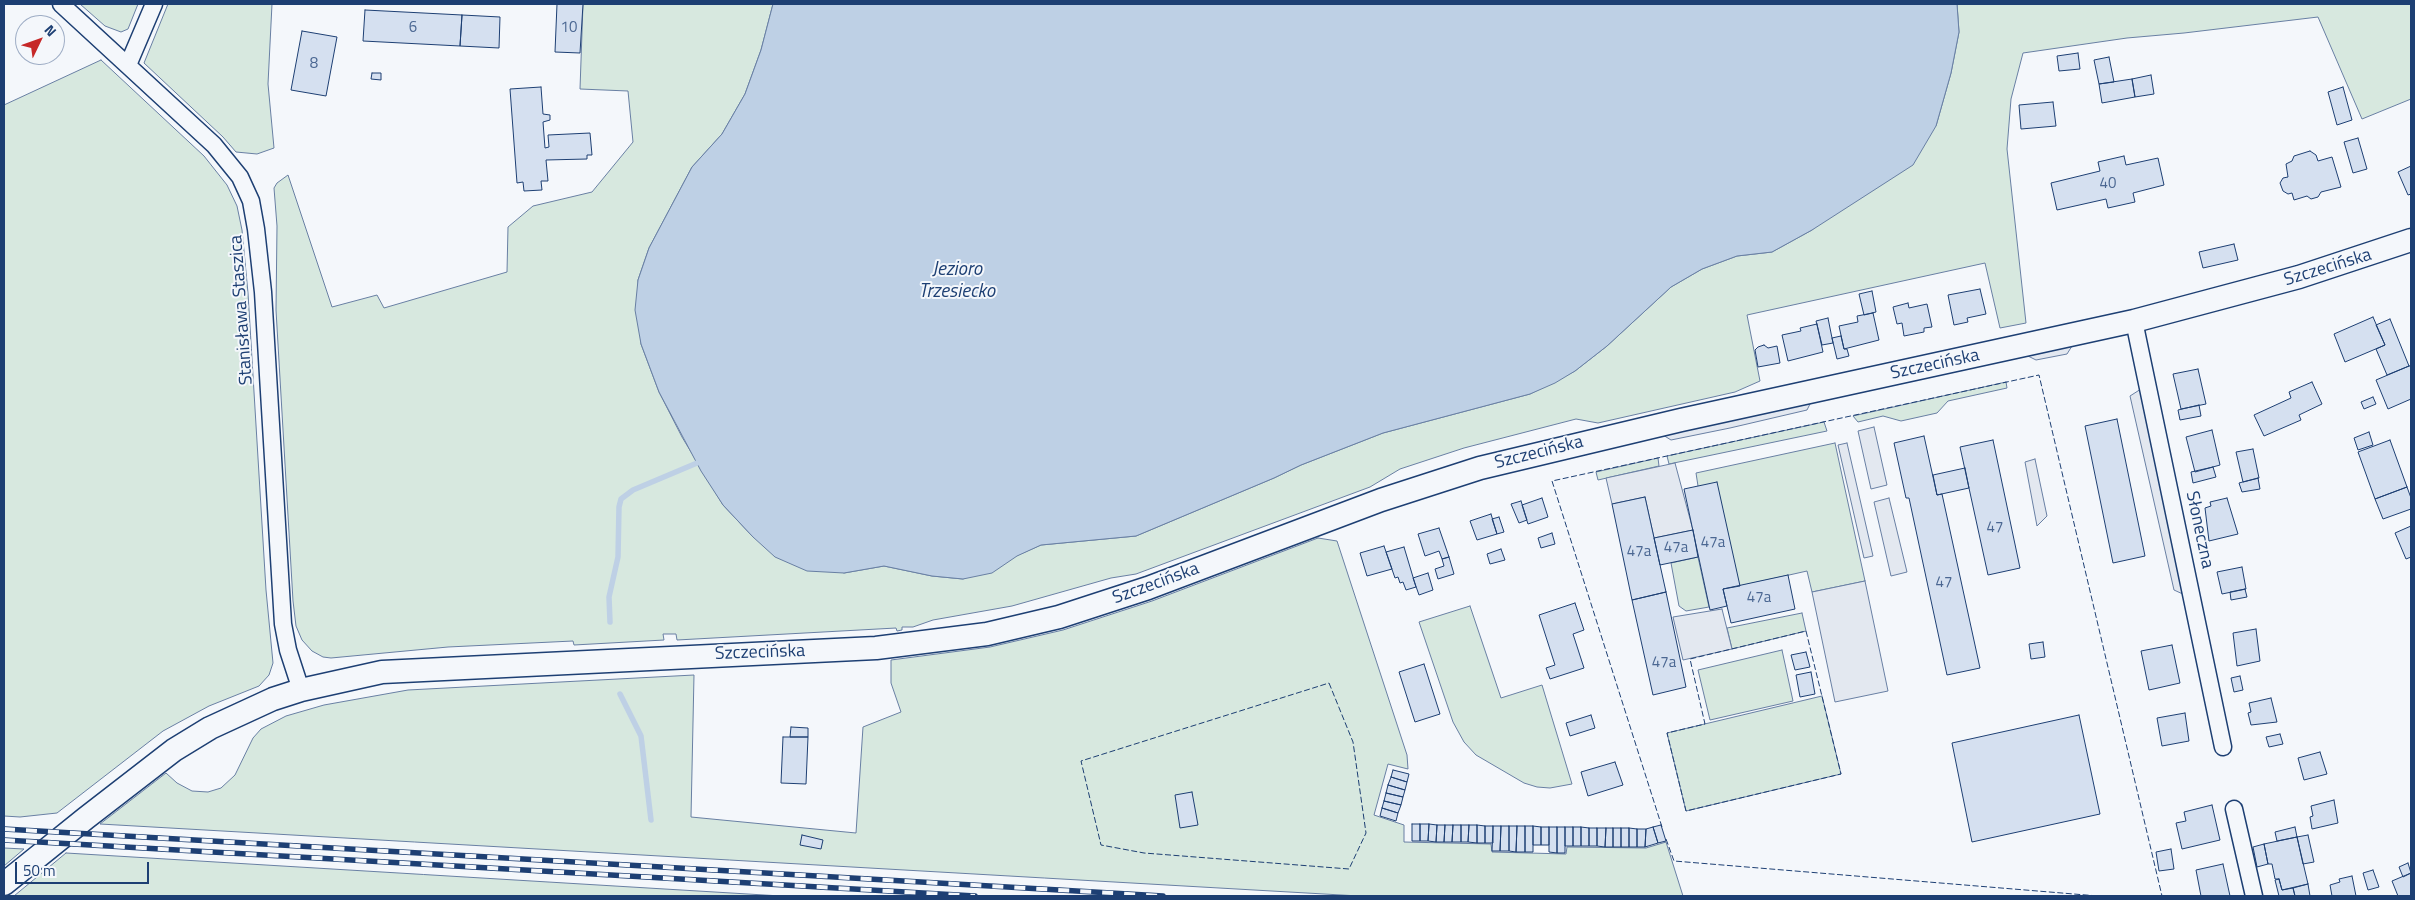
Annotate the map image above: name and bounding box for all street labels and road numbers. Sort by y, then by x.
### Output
street label: Stanisława Staszica [226,234,258,386]
street label: Szczecińska [2282,244,2374,292]
street label: Szczecińska [1889,345,1981,385]
street label: Szczecińska [1493,432,1585,474]
street label: Słoneczna [2180,489,2218,571]
street label: Szczecińska [1110,558,1202,610]
street label: Szczecińska [714,641,806,665]

